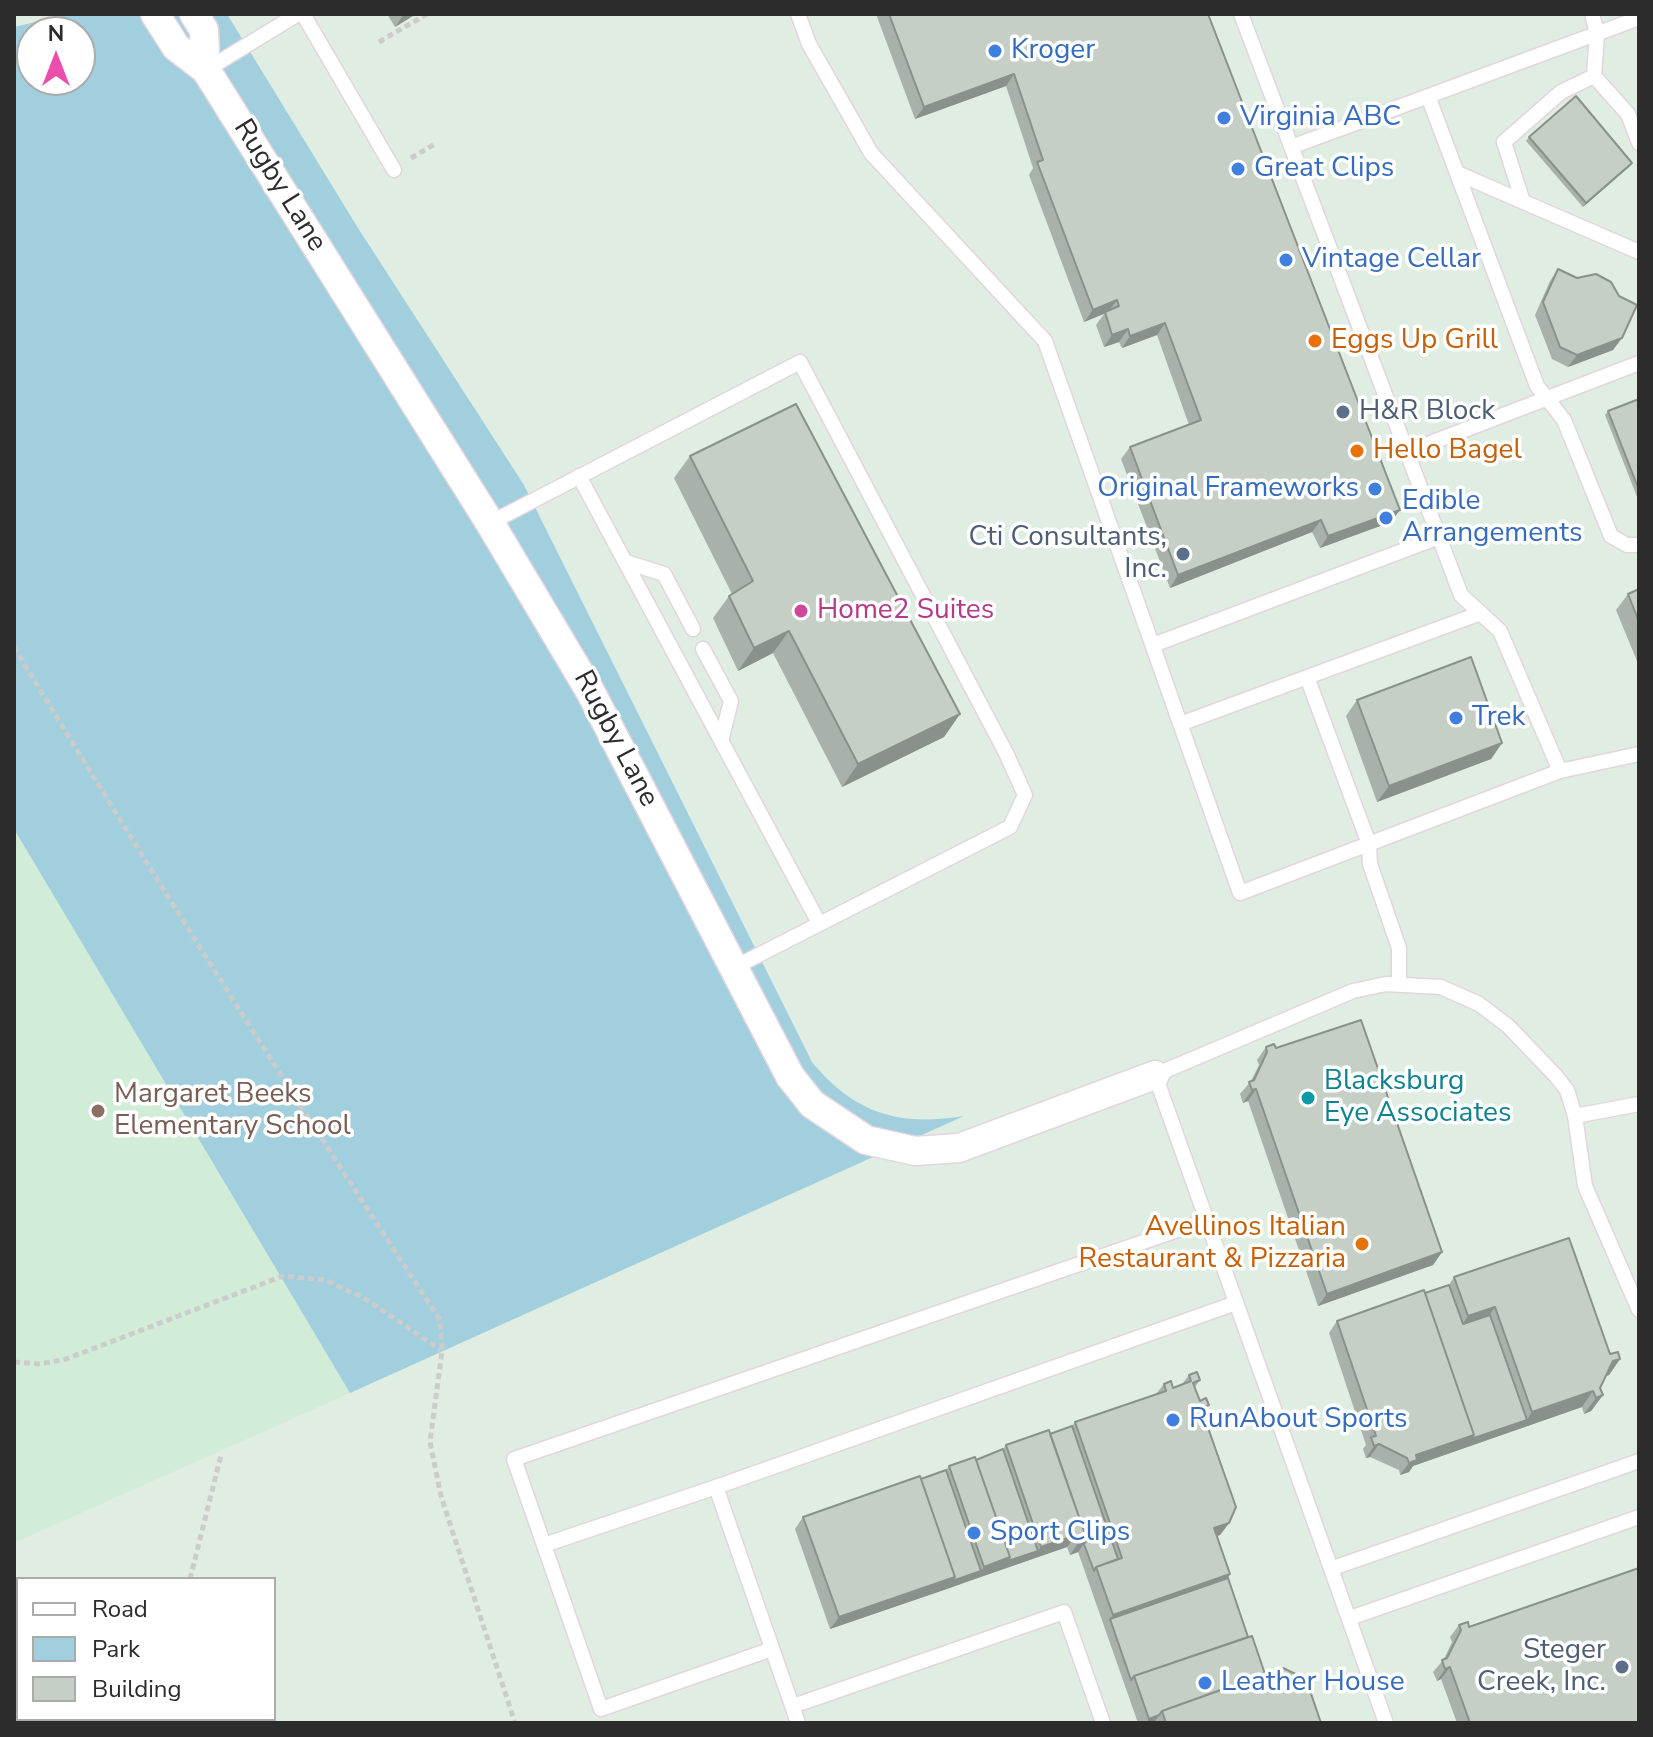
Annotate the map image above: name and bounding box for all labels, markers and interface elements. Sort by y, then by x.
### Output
north arrow [16,16,96,96]
text: N [48,19,64,49]
place label: Kroger [1011,34,1095,68]
marker: Kroger [986,42,1004,60]
place label: Virginia ABC [1240,101,1401,135]
marker: Virginia ABC [1215,109,1233,127]
street label: Rugby Lane [225,114,333,258]
place label: Great Clips [1254,152,1394,186]
marker: Great Clips [1229,160,1247,178]
place label: Vintage Cellar [1302,243,1481,277]
marker: Vintage Cellar [1277,251,1295,269]
place label: Eggs Up Grill [1331,324,1498,358]
marker: Eggs Up Grill [1306,332,1324,350]
place label: H&R Block [1359,395,1495,429]
marker: H&R Block [1334,403,1352,421]
place label: Hello Bagel [1373,434,1522,468]
marker: Hello Bagel [1348,442,1366,460]
place label: Original Frameworks [1097,472,1359,506]
marker: Original Frameworks [1366,480,1384,498]
place label: Edible Arrangements [1402,485,1582,551]
marker: Edible Arrangements [1377,509,1395,527]
place label: Cti Consultants, Inc. [969,521,1167,587]
marker: Cti Consultants, Inc. [1174,545,1192,563]
place label: Home2 Suites [817,594,994,628]
marker: Home2 Suites [792,602,810,620]
street label: Rugby Lane [565,665,665,813]
place label: Trek [1472,701,1525,735]
marker: Trek [1447,709,1465,727]
place label: Blacksburg Eye Associates [1324,1065,1511,1131]
place label: Margaret Beeks Elementary School [114,1078,351,1144]
marker: Blacksburg Eye Associates [1299,1089,1317,1107]
marker: Margaret Beeks Elementary School [89,1102,107,1120]
place label: Avellinos Italian Restaurant & Pizzaria [1079,1211,1346,1277]
marker: Avellinos Italian Restaurant & Pizzaria [1353,1235,1371,1253]
place label: RunAbout Sports [1189,1403,1407,1437]
marker: RunAbout Sports [1164,1411,1182,1429]
place label: Sport Clips [990,1516,1130,1550]
marker: Sport Clips [965,1524,983,1542]
legend [16,1577,276,1721]
text: Road [92,1593,148,1625]
text: Park [92,1633,140,1665]
place label: Steger Creek, Inc. [1477,1634,1606,1700]
marker: Steger Creek, Inc. [1613,1658,1631,1676]
place label: Leather House [1221,1666,1405,1700]
text: Building [92,1673,182,1705]
marker: Leather House [1196,1674,1214,1692]

